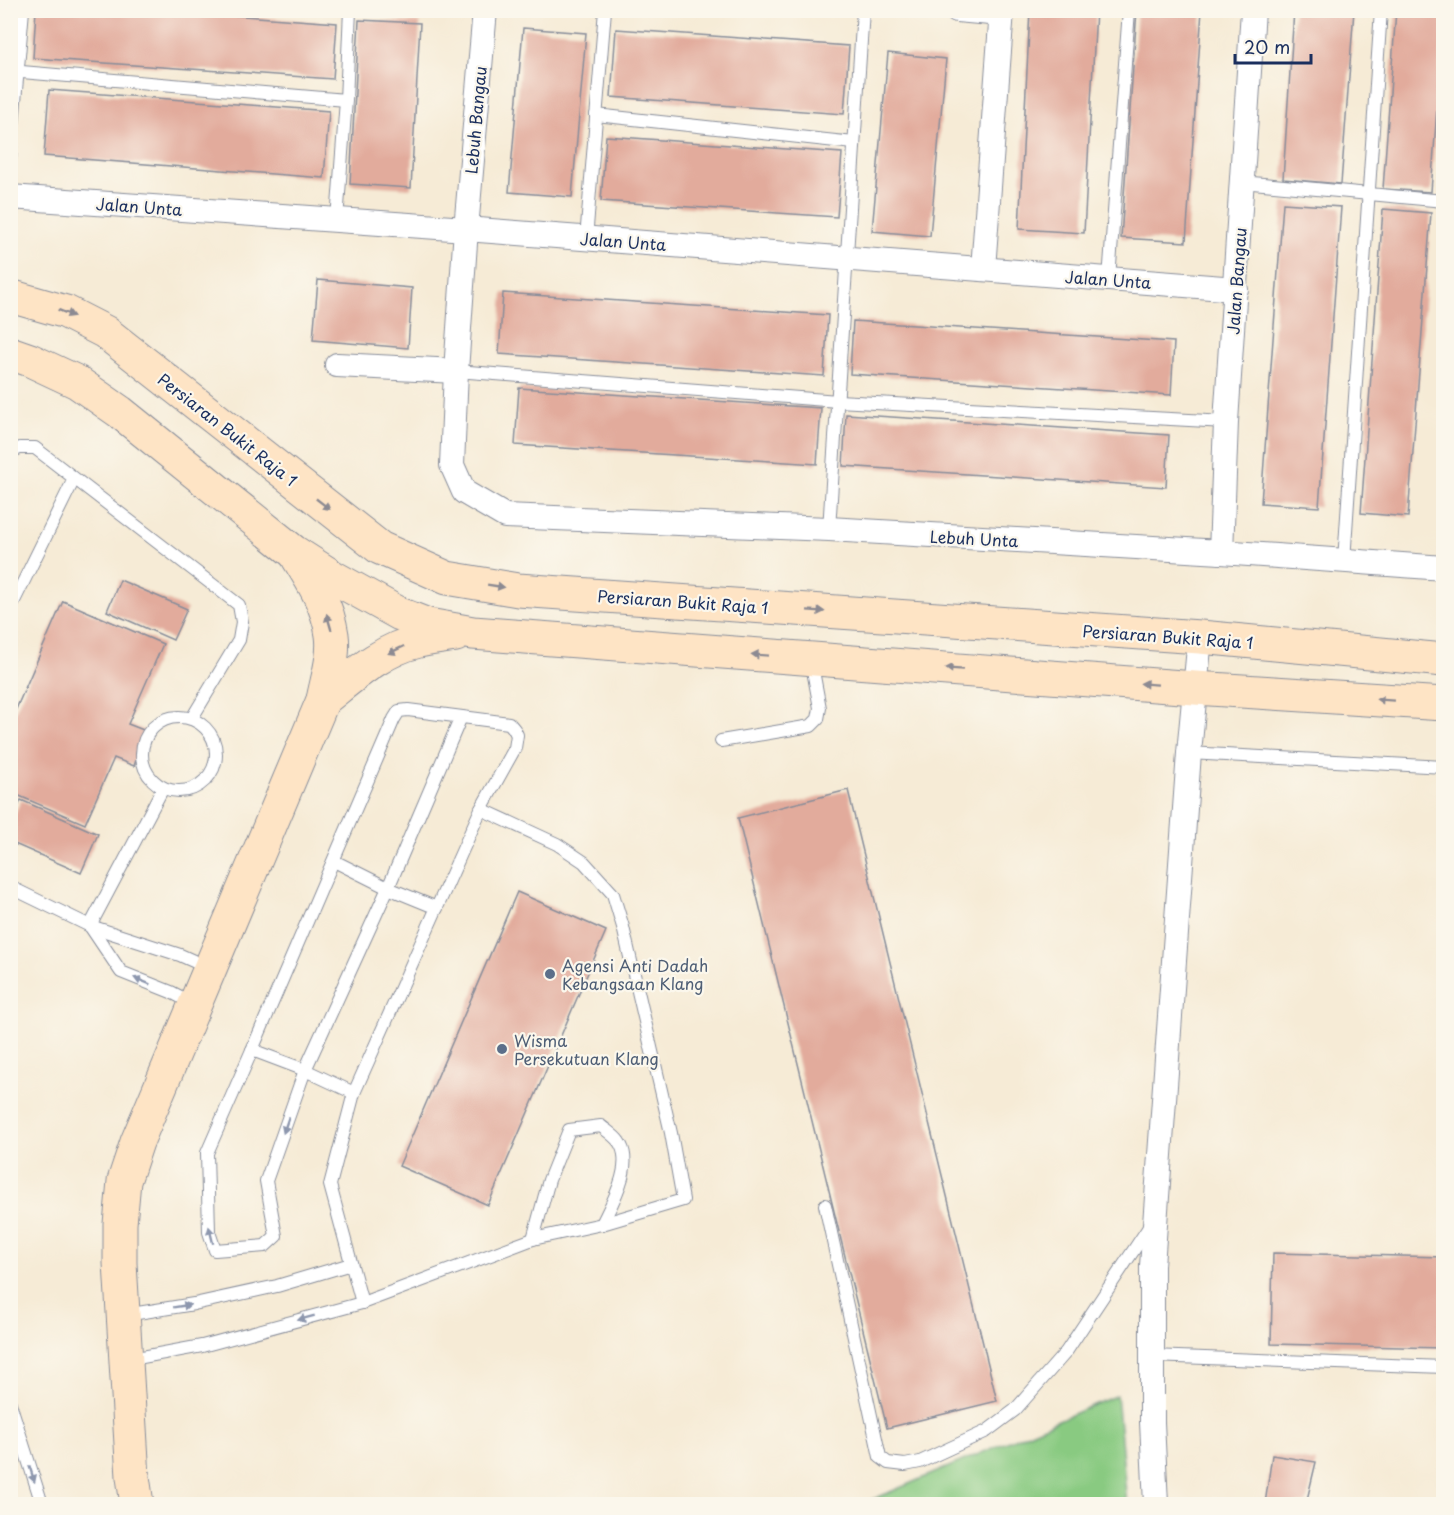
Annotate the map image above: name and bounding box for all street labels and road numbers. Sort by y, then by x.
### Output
street label: Lebuh Bangau [458,65,492,175]
street label: Jalan Unta [95,191,183,221]
street label: Jalan Unta [579,226,667,256]
street label: Jalan Bangau [1220,227,1252,335]
street label: Jalan Unta [1064,264,1152,294]
street label: Persiaran Bukit Raja 1 [153,367,303,491]
street label: Lebuh Unta [929,524,1019,552]
street label: Persiaran Bukit Raja 1 [597,583,769,619]
street label: Persiaran Bukit Raja 1 [1082,618,1254,654]

